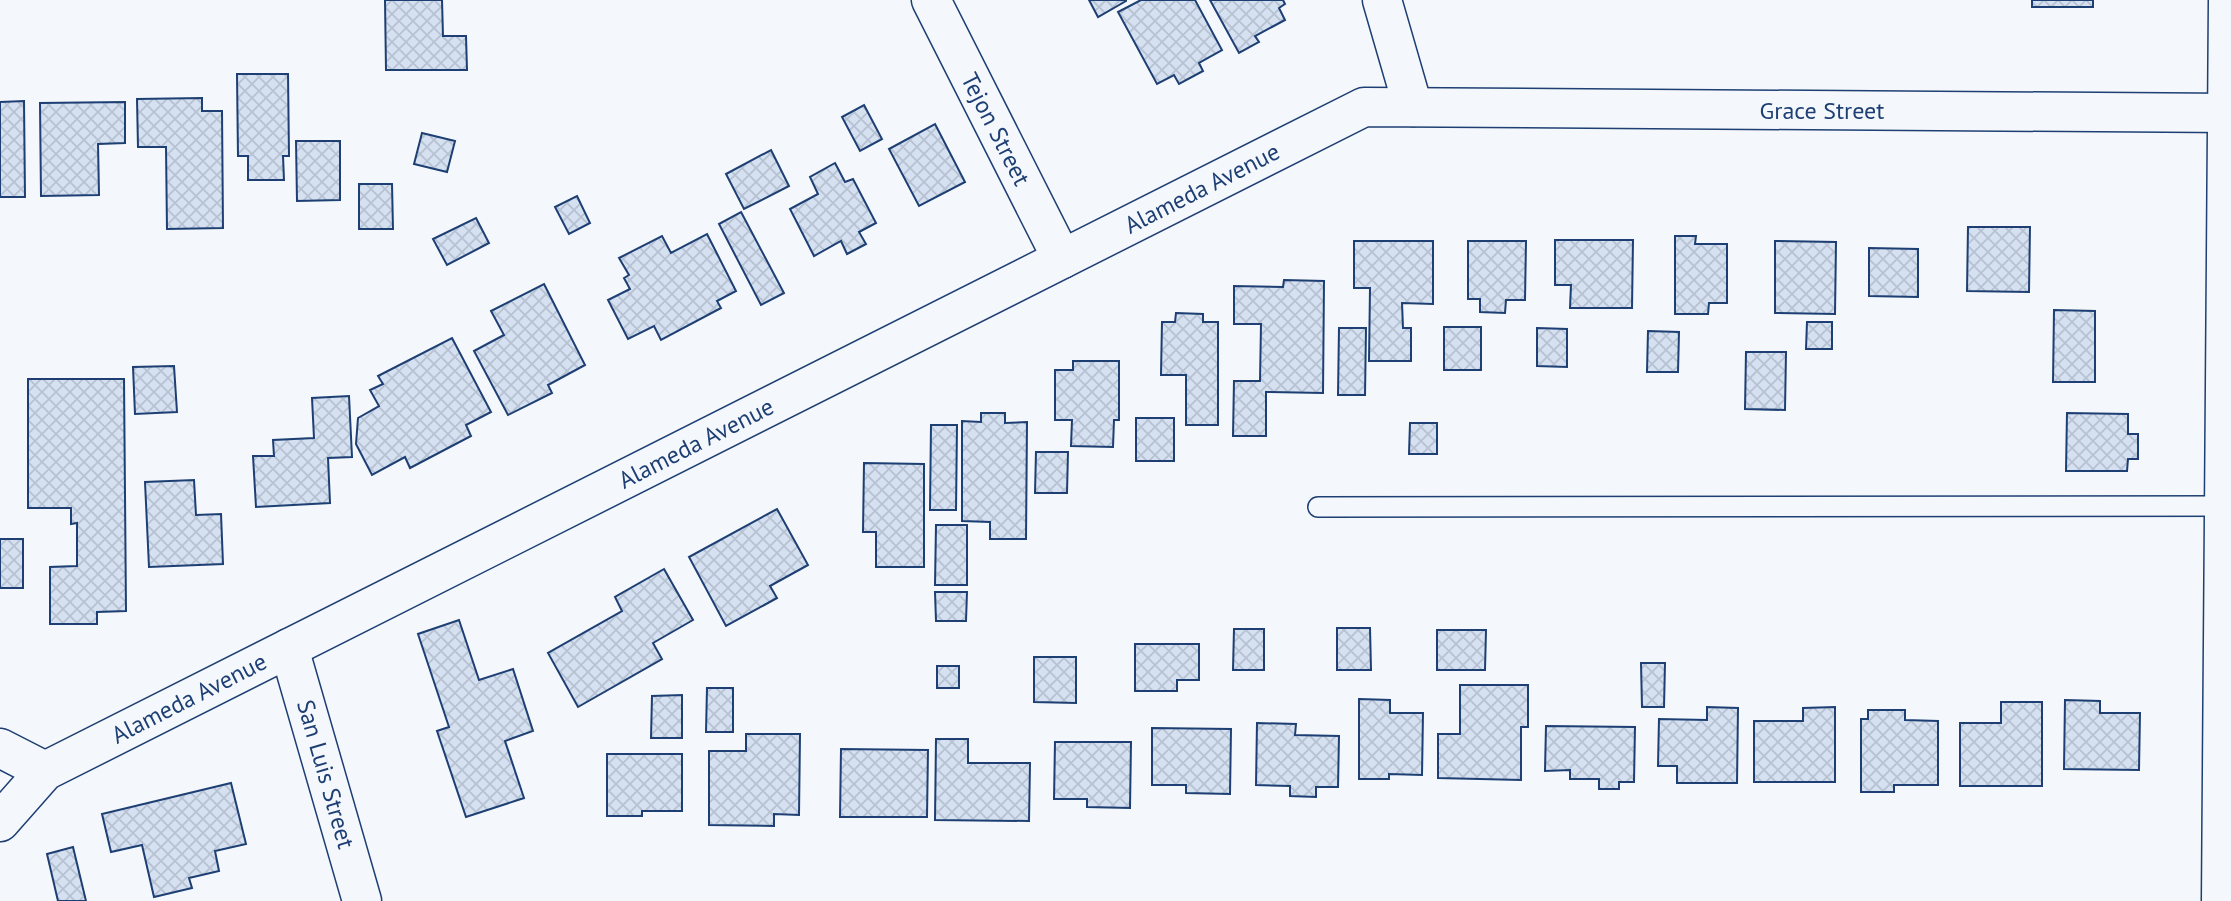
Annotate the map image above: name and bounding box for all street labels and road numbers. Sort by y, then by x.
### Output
street label: Tejon Street [954,67,1038,191]
street label: Grace Street [1760,95,1884,126]
street label: Alameda Avenue [1119,136,1285,240]
street label: Alameda Avenue [613,391,779,495]
street label: Alameda Avenue [106,646,272,750]
street label: San Luis Street [290,696,362,852]

